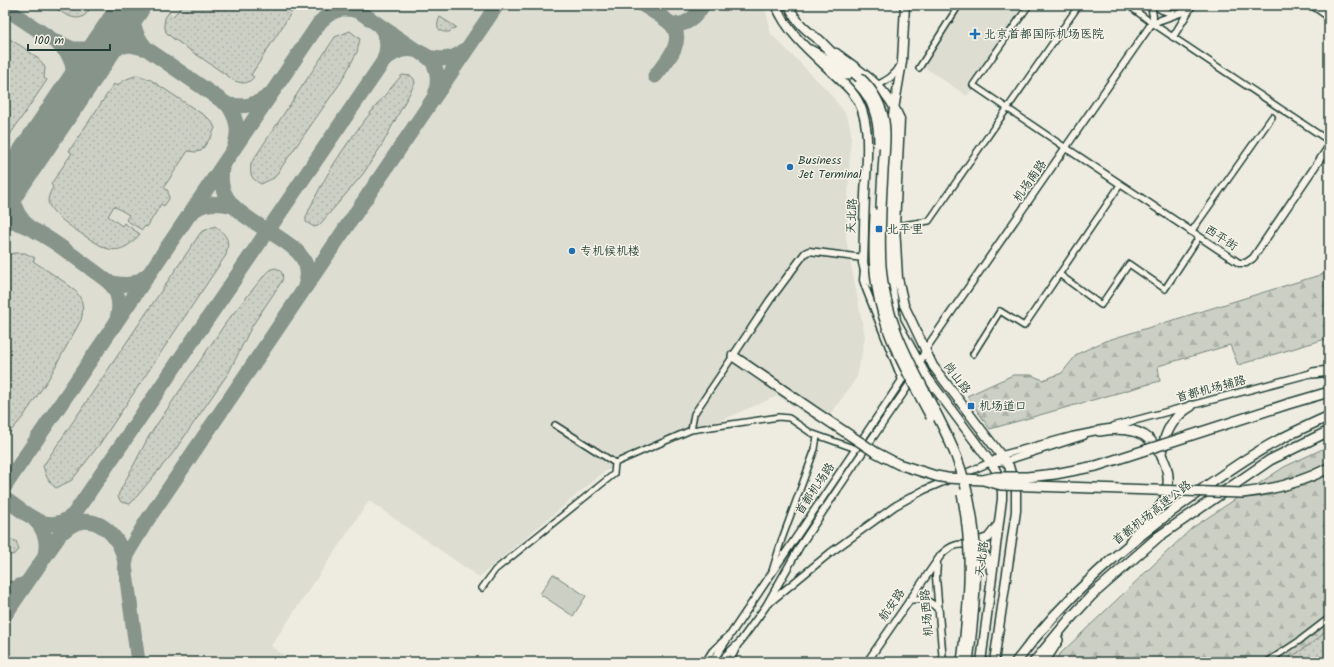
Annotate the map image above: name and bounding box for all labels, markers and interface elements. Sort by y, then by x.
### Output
place label: 北京首都国际机场医院 [984,25,1104,44]
scale bar [28,26,110,52]
marker: 北京首都国际机场医院 [969,28,981,40]
text: 100 m [34,31,65,50]
place label: Business Jet Terminal [798,151,862,184]
street label: 机场南路 [1008,156,1052,206]
marker: Business Jet Terminal [785,162,795,172]
street label: 天北路 [842,198,862,234]
place label: 北平里 [887,220,923,239]
street label: 西平街 [1201,220,1241,256]
marker: 北平里 [874,224,884,234]
place label: 专机候机楼 [580,242,640,261]
marker: 专机候机楼 [567,246,577,256]
street label: 岗山路 [939,358,975,398]
street label: 首都机场辅路 [1174,371,1248,407]
place label: 机场道口 [979,397,1027,416]
marker: 机场道口 [966,401,976,411]
street label: 首都机场路 [790,459,840,519]
street label: 首都机场高速公路 [1108,476,1196,550]
street label: 天北路 [970,540,994,578]
street label: 航安路 [874,585,910,625]
street label: 机场西路 [915,588,939,638]

